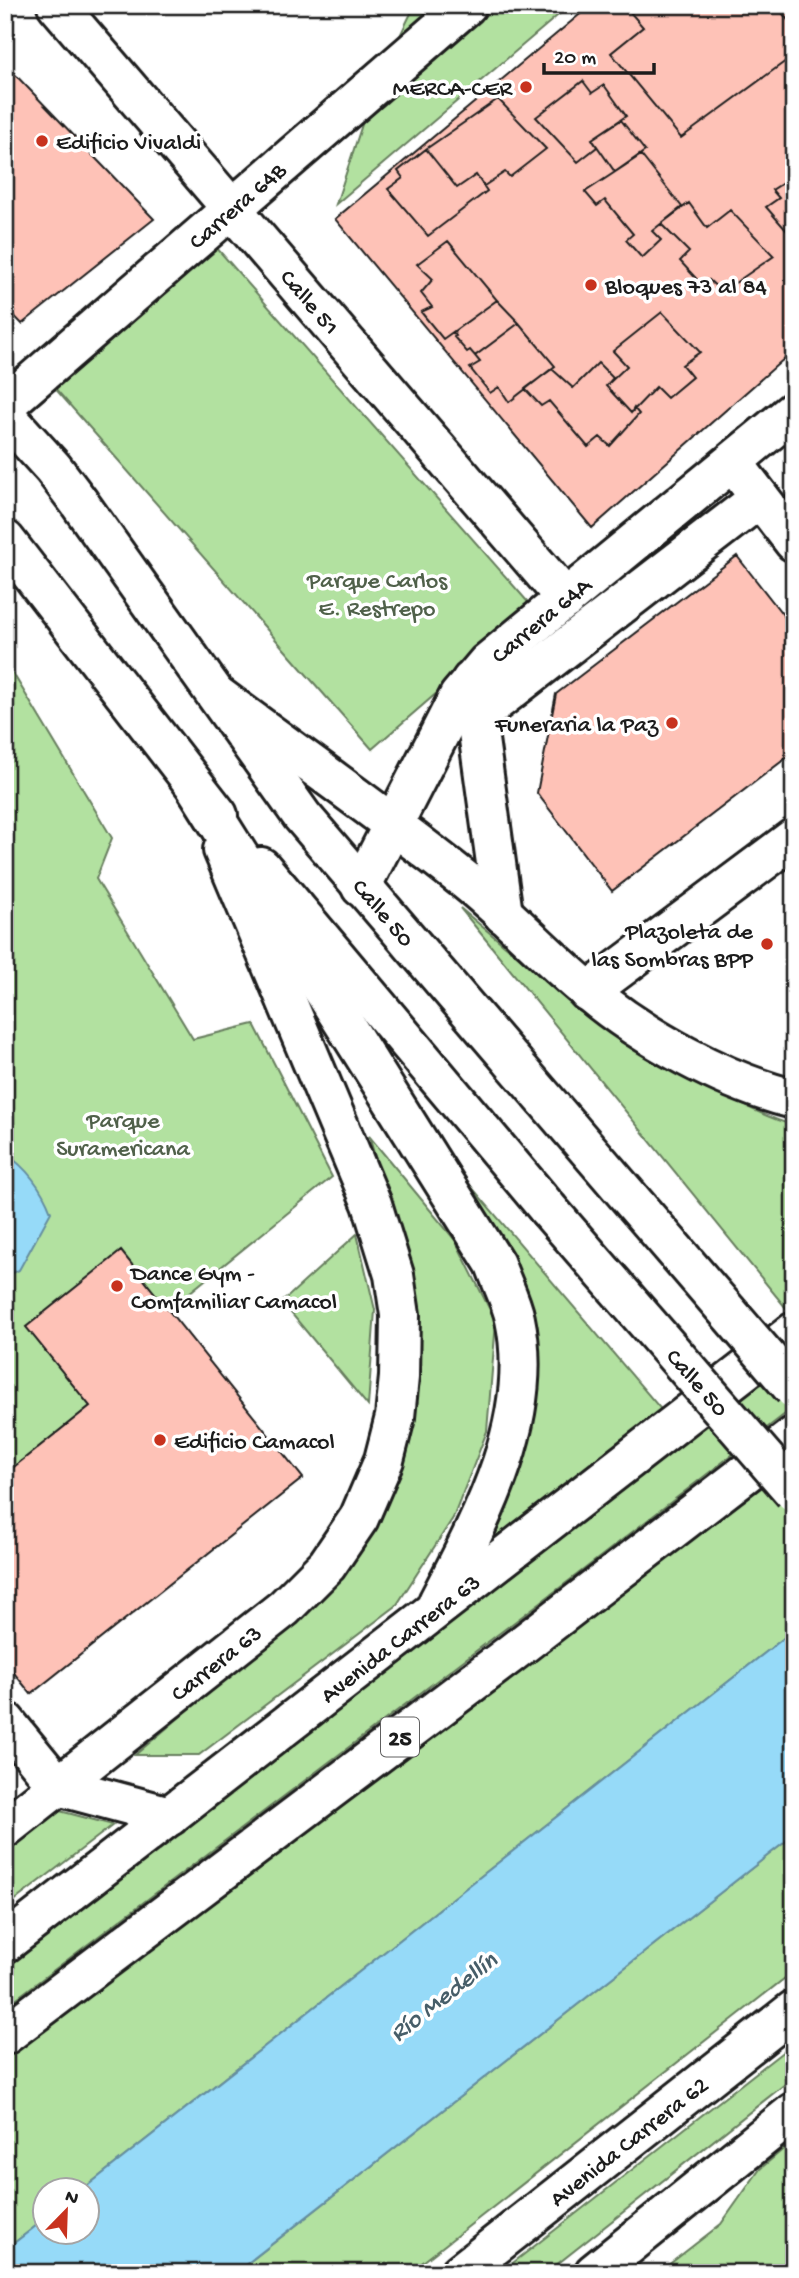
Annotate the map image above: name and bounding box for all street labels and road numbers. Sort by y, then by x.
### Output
street label: Carrera 64B [184,157,294,257]
street label: Calle 51 [272,265,344,342]
street label: Carrera 64A [487,571,600,671]
street label: Calle 50 [344,874,419,955]
street label: Calle 50 [658,1344,733,1424]
street label: Avenida Carrera 63 [316,1569,488,1711]
street label: Carrera 63 [166,1620,269,1710]
road number: 25 [381,1718,419,1756]
street label: Avenida Carrera 62 [545,2072,716,2215]

